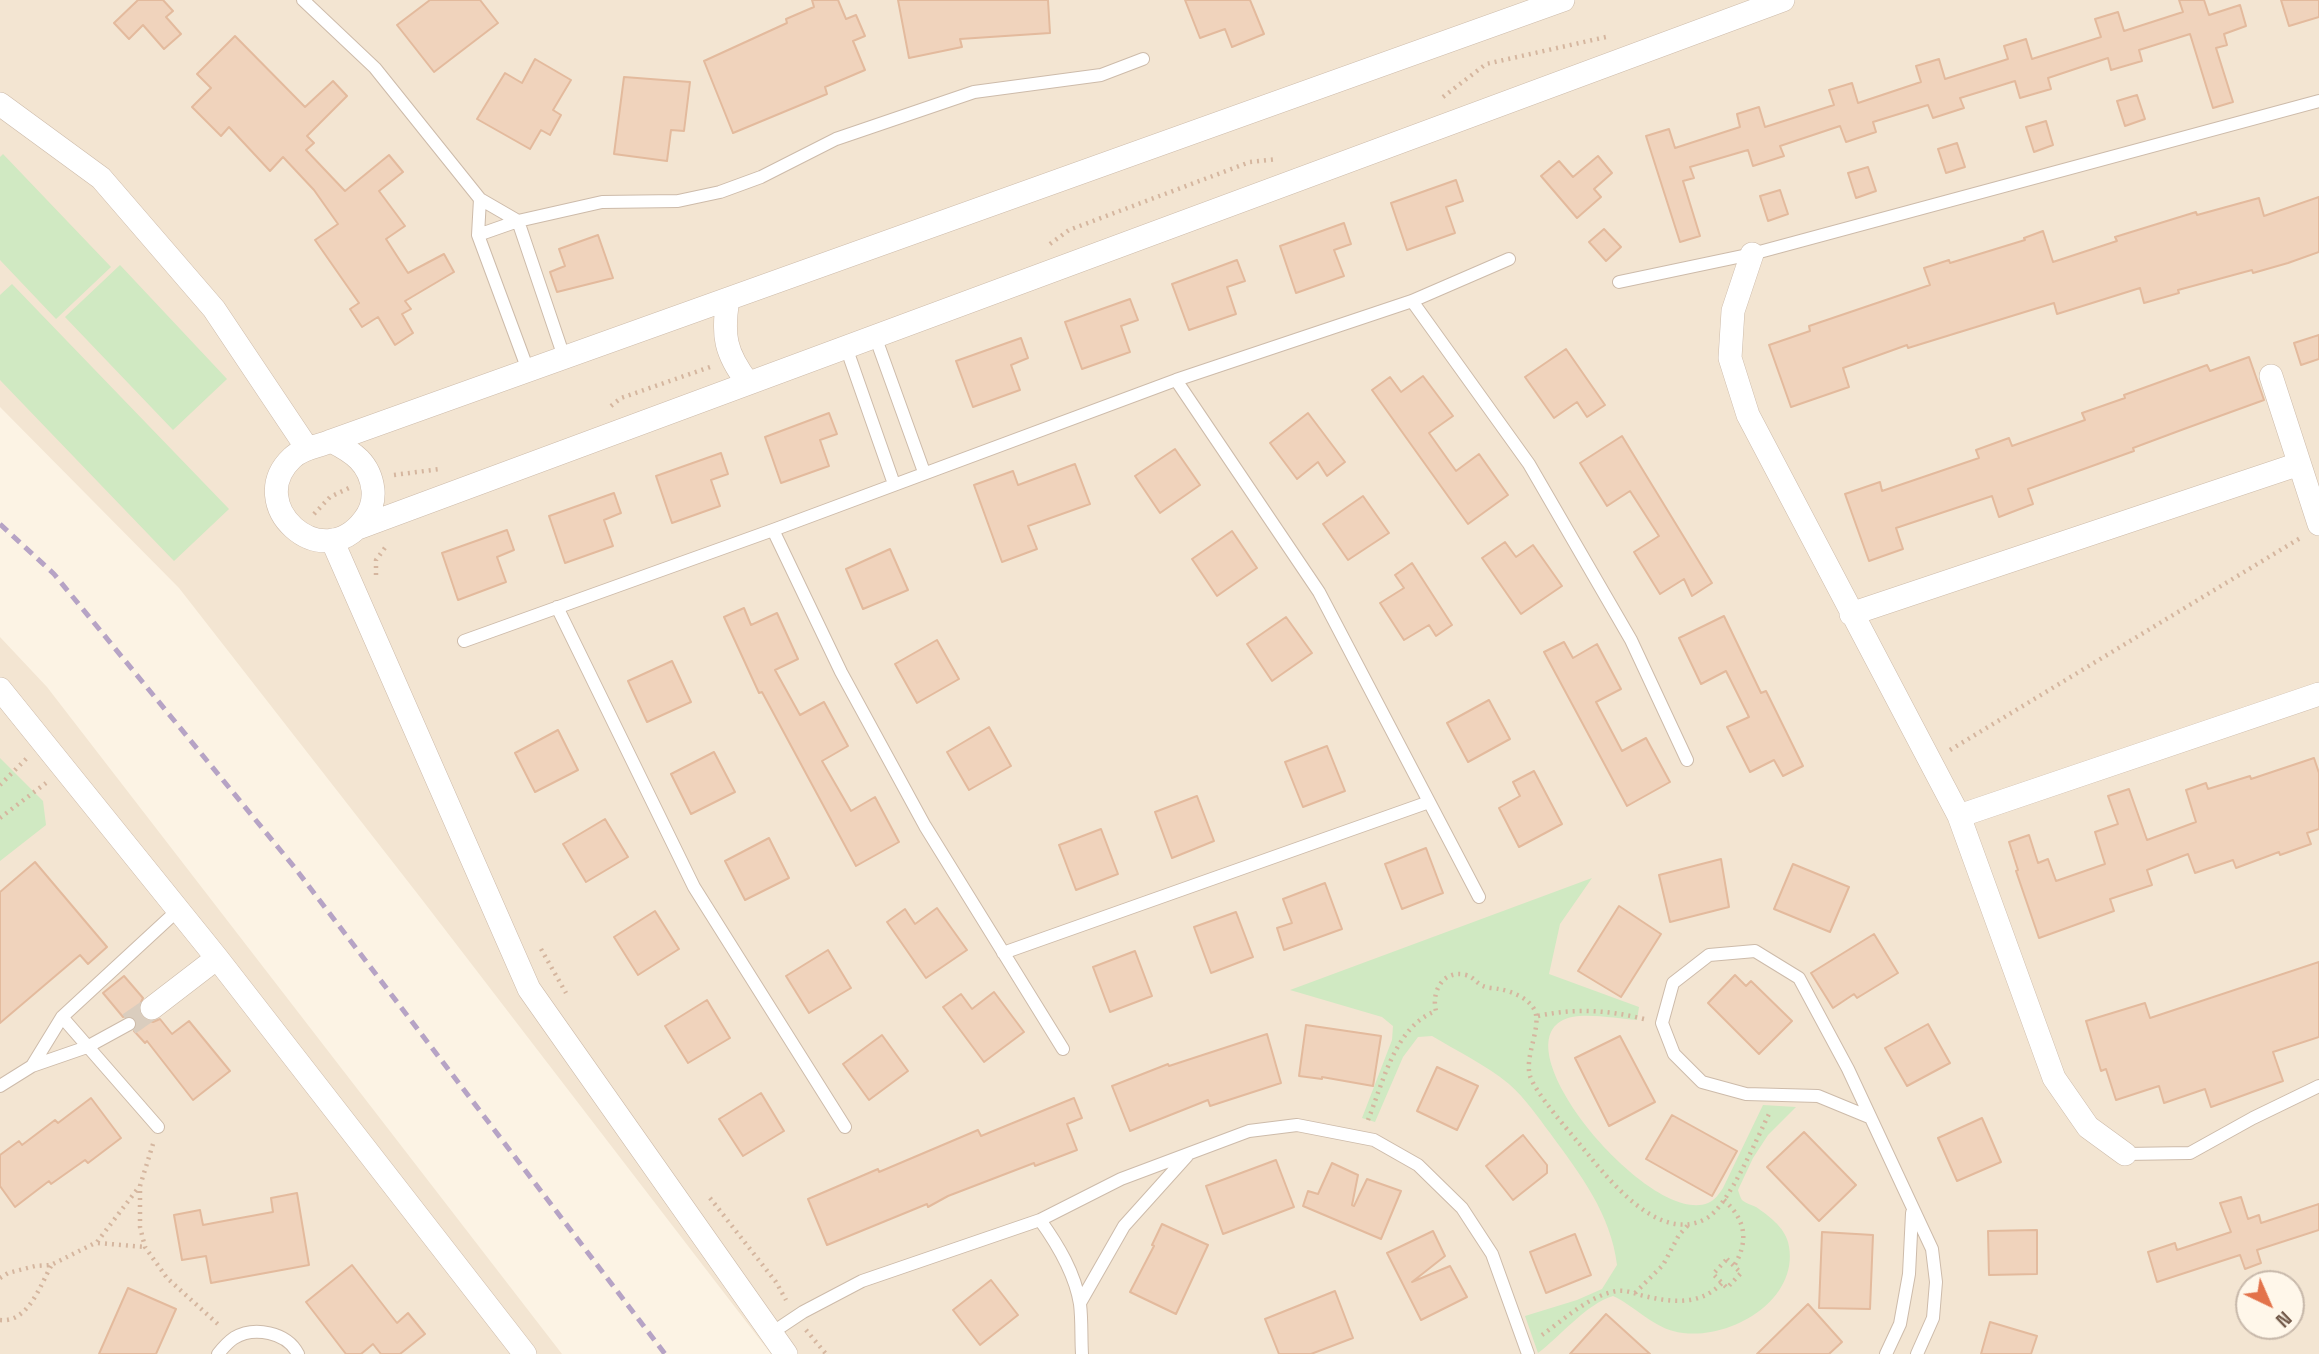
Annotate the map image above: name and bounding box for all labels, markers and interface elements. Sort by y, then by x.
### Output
north arrow [2235,1270,2305,1340]
text: N [2270,1306,2297,1332]

